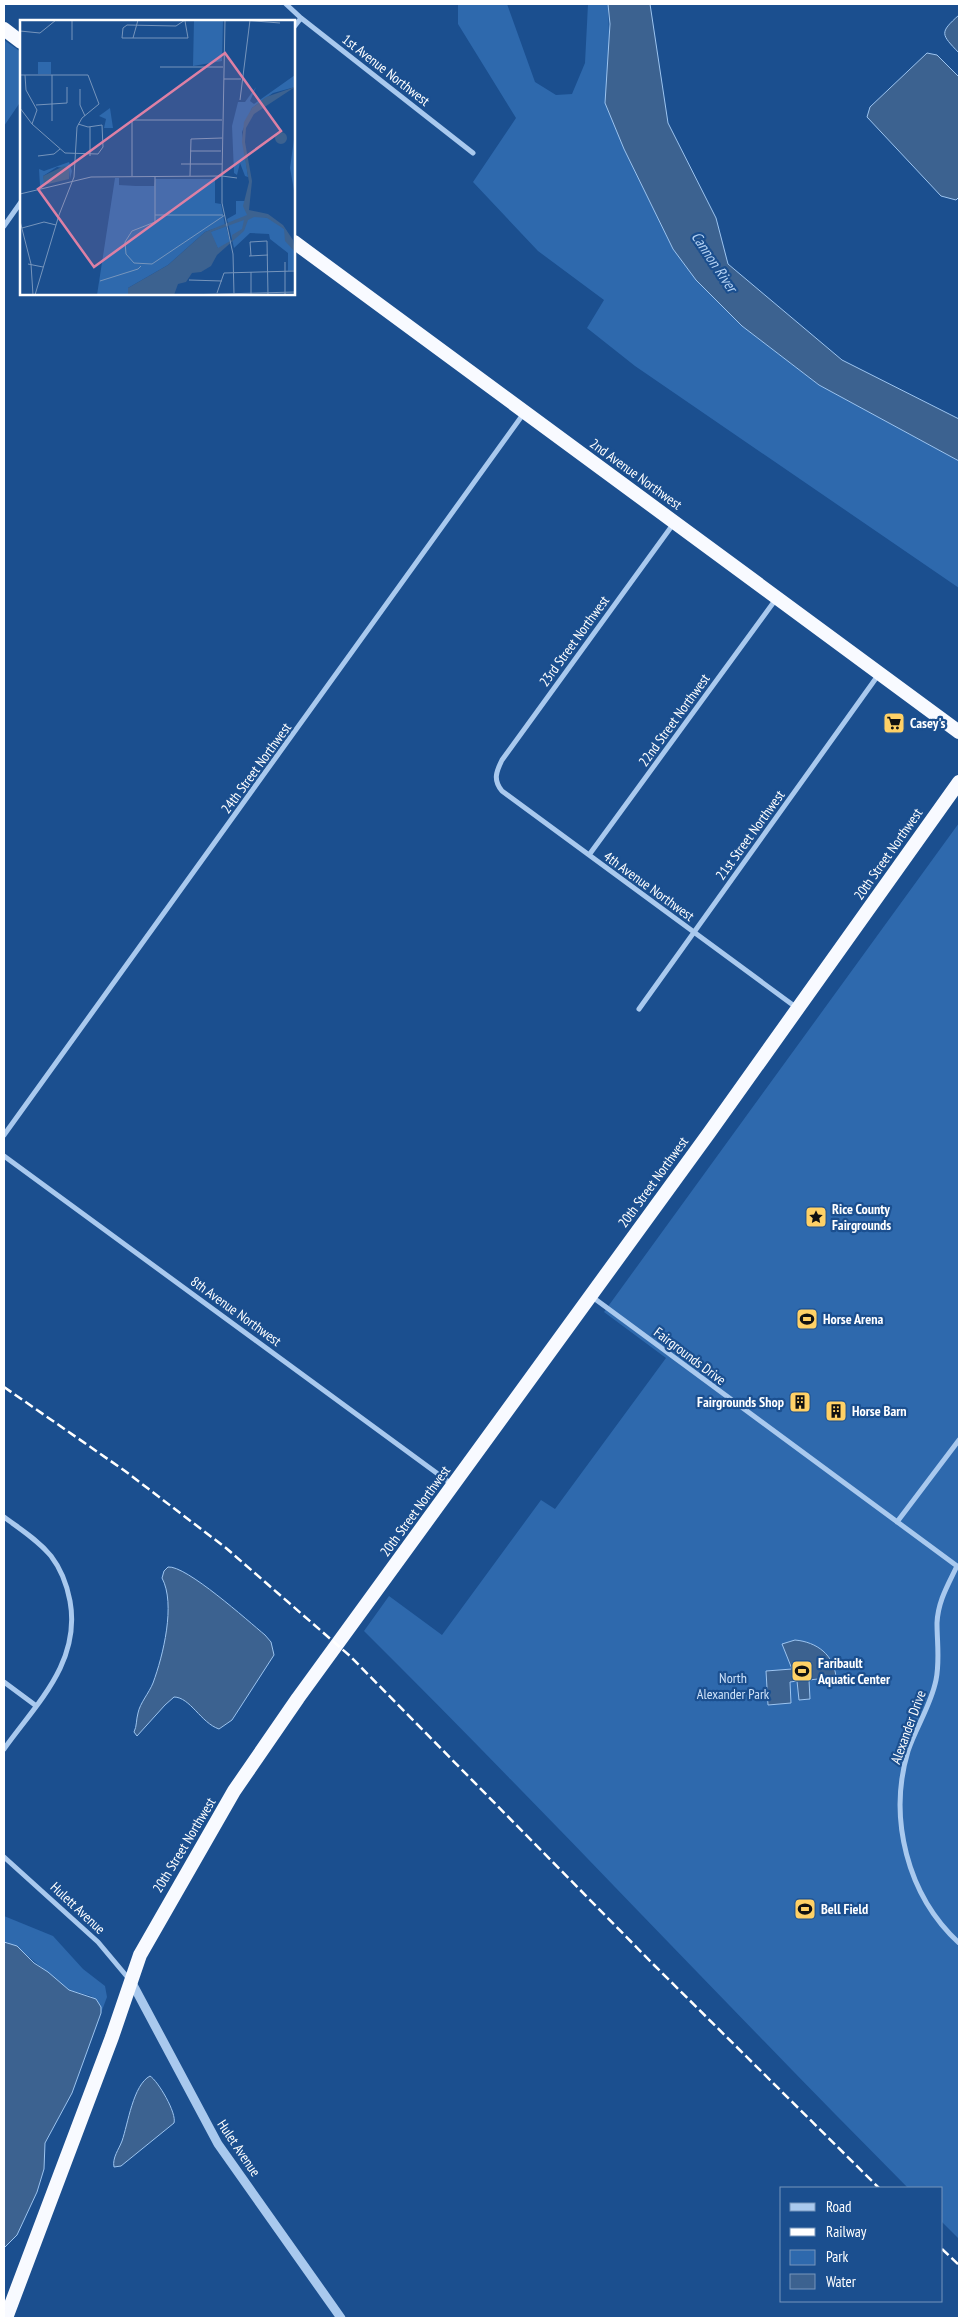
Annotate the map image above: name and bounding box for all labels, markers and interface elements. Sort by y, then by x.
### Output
inset map [20,20,295,295]
street label: 1st Avenue Northwest [339,30,433,110]
water label: Cannon River [687,228,743,297]
street label: 2nd Avenue Northwest [586,434,686,514]
street label: 23rd Street Northwest [535,592,613,690]
street label: 22nd Street Northwest [634,670,714,770]
supermarket icon: Casey's [882,711,906,735]
place label: Casey's [910,714,946,732]
street label: 24th Street Northwest [217,719,295,817]
street label: 21st Street Northwest [711,787,789,883]
street label: 20th Street Northwest [850,805,926,903]
street label: 4th Avenue Northwest [600,847,698,925]
street label: 20th Street Northwest [614,1133,692,1231]
place label: Rice County Fairgrounds [832,1200,891,1234]
place icon: Rice County Fairgrounds [804,1205,828,1229]
street label: 8th Avenue Northwest [187,1272,285,1350]
sports icon: Horse Arena [795,1307,819,1331]
place label: Horse Arena [823,1310,883,1328]
street label: Fairgrounds Drive [650,1323,730,1389]
building icon: Fairgrounds Shop [788,1390,812,1414]
place label: Fairgrounds Shop [697,1393,784,1411]
building icon: Horse Barn [824,1399,848,1423]
place label: Horse Barn [852,1402,907,1420]
street label: 20th Street Northwest [376,1462,454,1560]
place label: Faribault Aquatic Center [817,1654,891,1688]
sports icon: Faribault Aquatic Center [790,1659,814,1683]
park label: North Alexander Park [697,1669,770,1703]
street label: Alexander Drive [886,1688,930,1766]
street label: 20th Street Northwest [149,1794,220,1896]
street label: Hulett Avenue [47,1878,109,1938]
sports icon: Bell Field [793,1897,817,1921]
place label: Bell Field [821,1900,868,1918]
street label: Hulet Avenue [214,2116,265,2180]
legend [780,2187,943,2302]
text: Road [826,2197,852,2216]
text: Railway [826,2222,867,2241]
text: Park [826,2247,848,2266]
text: Water [826,2272,857,2291]

